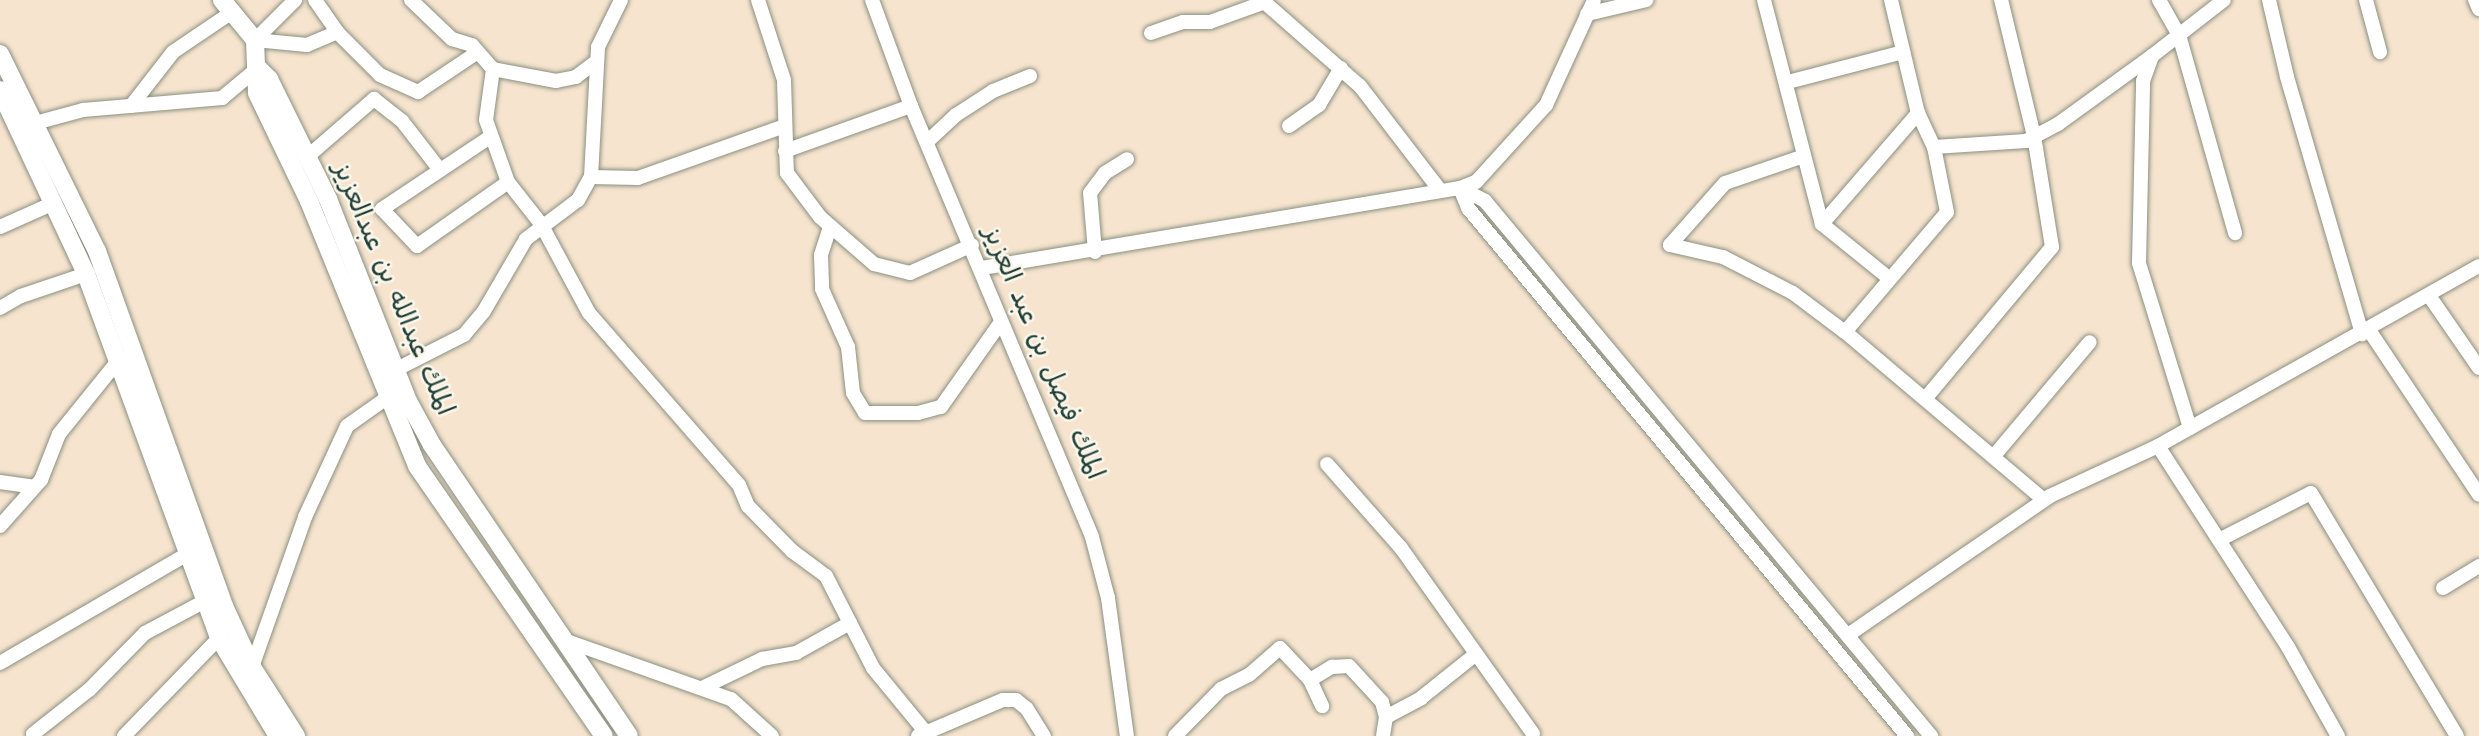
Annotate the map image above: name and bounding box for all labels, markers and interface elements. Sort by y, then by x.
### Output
street label: الملك عبدالله بن عبدالعزيز [325,158,461,420]
street label: الملك فيصل بن عبد العزيز [975,222,1111,484]

